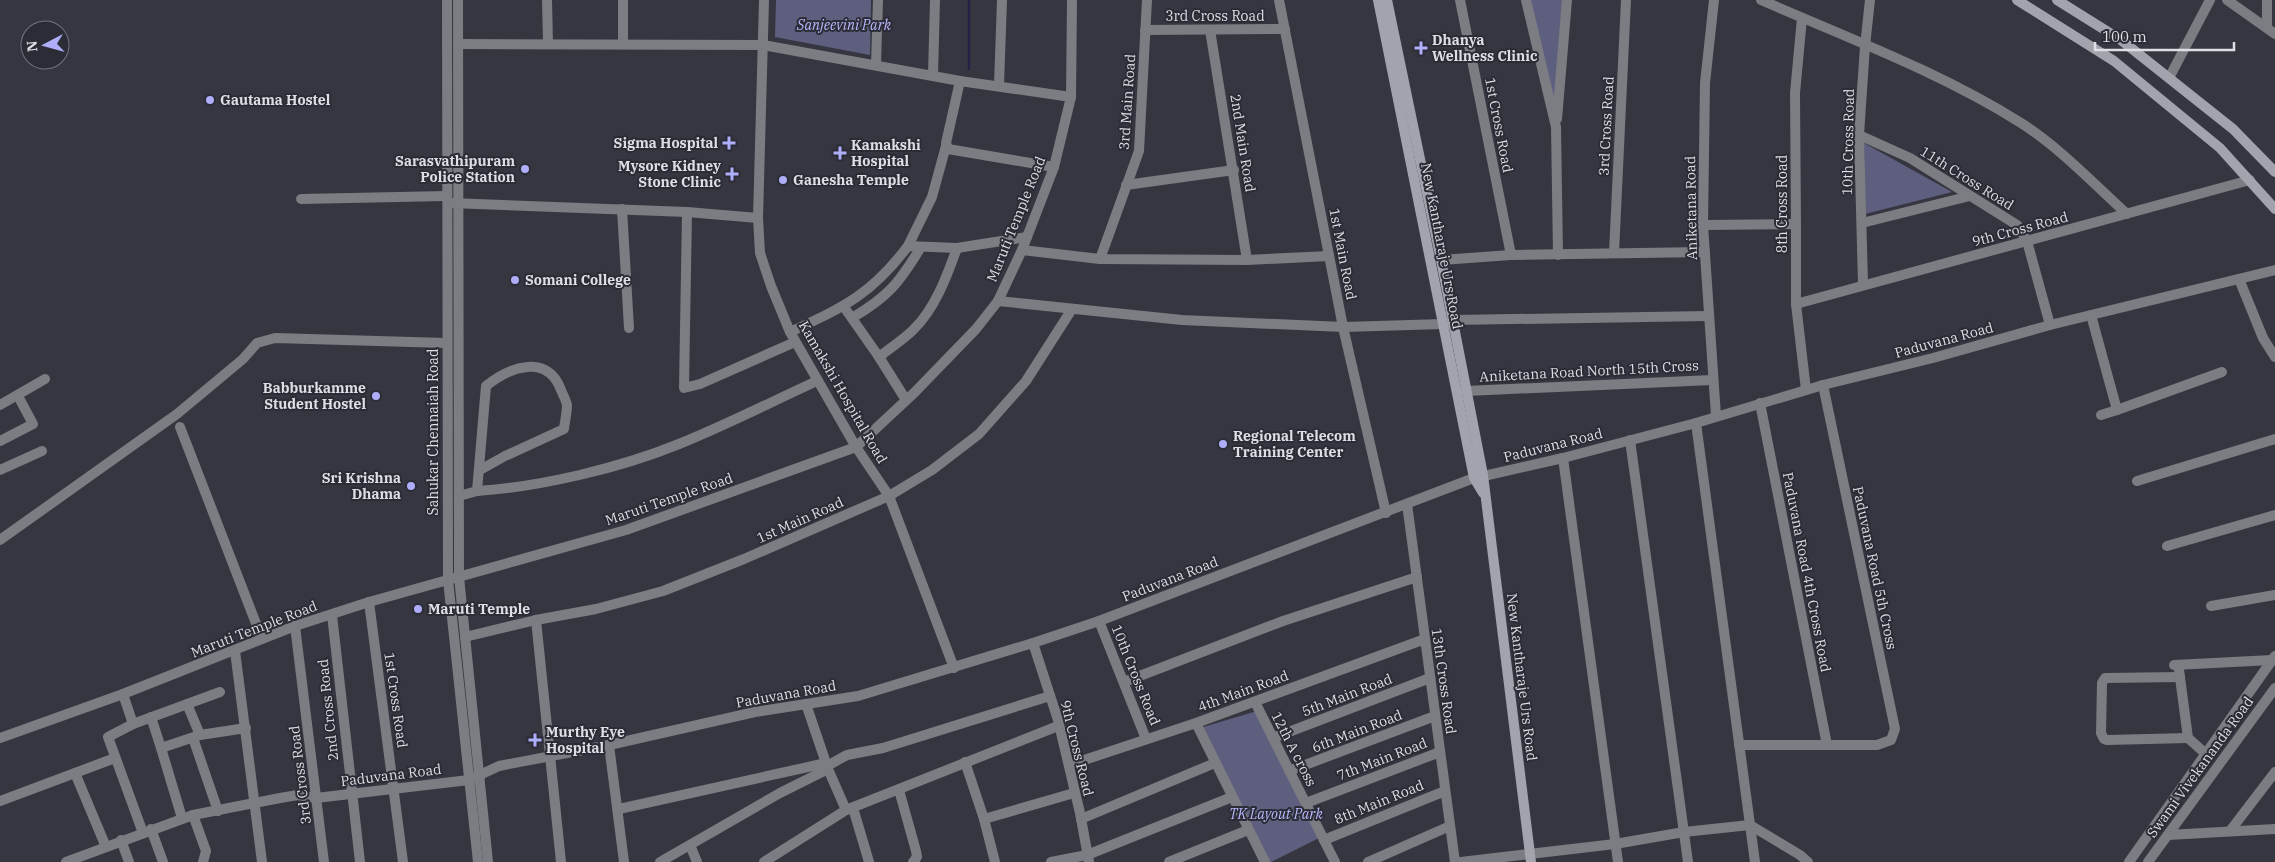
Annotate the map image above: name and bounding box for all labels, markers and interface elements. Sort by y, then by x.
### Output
street label: 3rd Cross Road [1165,7,1265,25]
park label: Sanjeevini Park [796,16,892,34]
north arrow [20,20,70,70]
scale bar [2095,20,2234,52]
text: 100 m [2102,27,2147,46]
place label: Dhanya Wellness Clinic [1432,31,1538,65]
text: N [23,40,42,53]
marker: Dhanya Wellness Clinic [1414,41,1428,55]
street label: 3rd Main Road [1115,53,1139,151]
street label: 3rd Cross Road [1594,75,1618,176]
street label: 1st Cross Road [1481,76,1517,175]
street label: 10th Cross Road [1838,88,1858,196]
place label: Gautama Hostel [220,91,331,109]
street label: 2nd Main Road [1226,93,1260,194]
marker: Gautama Hostel [204,94,216,106]
place label: Sigma Hospital [614,134,718,152]
marker: Sigma Hospital [722,136,736,150]
place label: Kamakshi Hospital [851,136,921,170]
street label: 11th Cross Road [1917,142,2018,214]
marker: Kamakshi Hospital [833,146,847,160]
place label: Sarasvathipuram Police Station [395,152,515,186]
street label: Maruti Temple Road [983,153,1050,284]
street label: 8th Cross Road [1773,154,1791,253]
street label: Aniketana Road [1681,155,1701,260]
place label: Mysore Kidney Stone Clinic [618,157,721,191]
street label: New Kantharaje Urs Road [1417,161,1467,331]
marker: Sarasvathipuram Police Station [519,163,531,175]
marker: Mysore Kidney Stone Clinic [725,167,739,181]
place label: Ganesha Temple [793,171,909,189]
marker: Ganesha Temple [777,174,789,186]
street label: 1st Main Road [1325,207,1361,302]
street label: 9th Cross Road [1970,207,2070,250]
place label: Somani College [525,271,631,289]
marker: Somani College [509,274,521,286]
street label: Kamakshi Hospital Road [795,317,892,467]
street label: Paduvana Road [1893,318,1996,362]
street label: Sahukar Chennaiah Road [424,348,442,515]
street label: Aniketana Road North 15th Cross [1479,356,1699,386]
place label: Babburkamme Student Hostel [263,379,366,413]
marker: Babburkamme Student Hostel [370,390,382,402]
street label: Paduvana Road [1502,424,1605,466]
place label: Regional Telecom Training Center [1233,427,1356,461]
marker: Regional Telecom Training Center [1217,438,1229,450]
place label: Sri Krishna Dhama [322,469,401,503]
street label: Maruti Temple Road [603,469,736,529]
street label: Paduvana Road 4th Cross Road [1779,471,1835,674]
marker: Sri Krishna Dhama [405,480,417,492]
street label: Paduvana Road 5th Cross [1849,485,1901,652]
street label: 1st Main Road [754,493,847,547]
street label: Paduvana Road [1119,552,1221,606]
street label: New Kantharaje Urs Road [1503,592,1541,762]
street label: Maruti Temple Road [188,596,320,661]
place label: Maruti Temple [428,600,530,618]
marker: Maruti Temple [412,603,424,615]
street label: 10th Cross Road [1108,622,1165,728]
street label: 13th Cross Road [1428,627,1460,736]
street label: 1st Cross Road [380,651,412,750]
street label: 2nd Cross Road [314,658,342,762]
street label: 4th Main Road [1195,666,1291,716]
street label: 5th Main Road [1299,669,1395,720]
street label: Paduvana Road [734,676,838,712]
street label: Swami Vivekananda Road [2143,693,2258,841]
street label: 9th Cross Road [1056,698,1098,798]
street label: 6th Main Road [1309,705,1405,756]
street label: 12th A cross [1267,709,1321,790]
place label: Murthy Eye Hospital [546,723,625,757]
street label: 3rd Cross Road [285,724,315,826]
marker: Murthy Eye Hospital [528,733,542,747]
street label: 7th Main Road [1334,733,1430,784]
street label: Paduvana Road [340,760,443,790]
street label: 8th Main Road [1332,776,1427,828]
park label: TK Layout Park [1229,805,1323,823]

